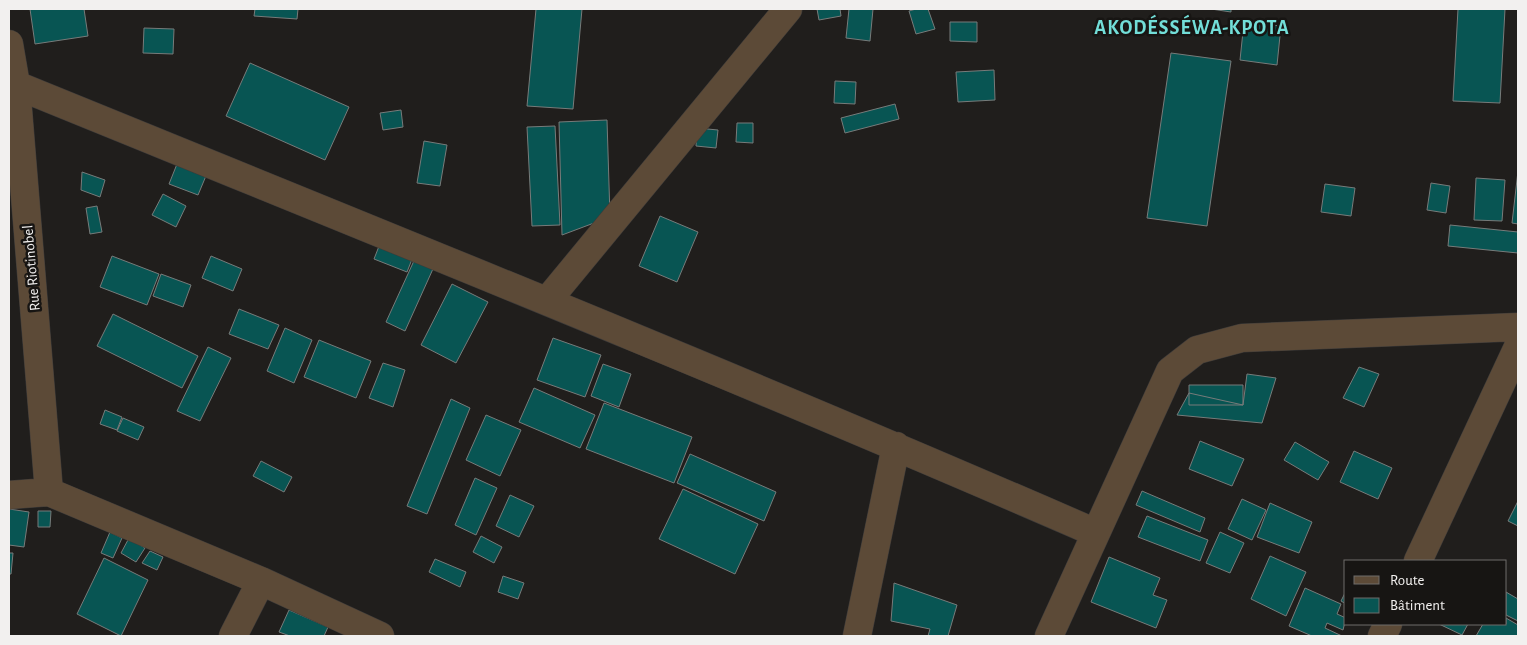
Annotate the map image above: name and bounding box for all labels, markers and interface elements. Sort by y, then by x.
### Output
district label: AKODÉSSÉWA-KPOTA [1094,14,1290,38]
street label: Rue Riotinobel [20,224,43,312]
legend [1344,560,1507,625]
text: Route [1390,573,1424,588]
text: Bâtiment [1390,598,1445,613]

